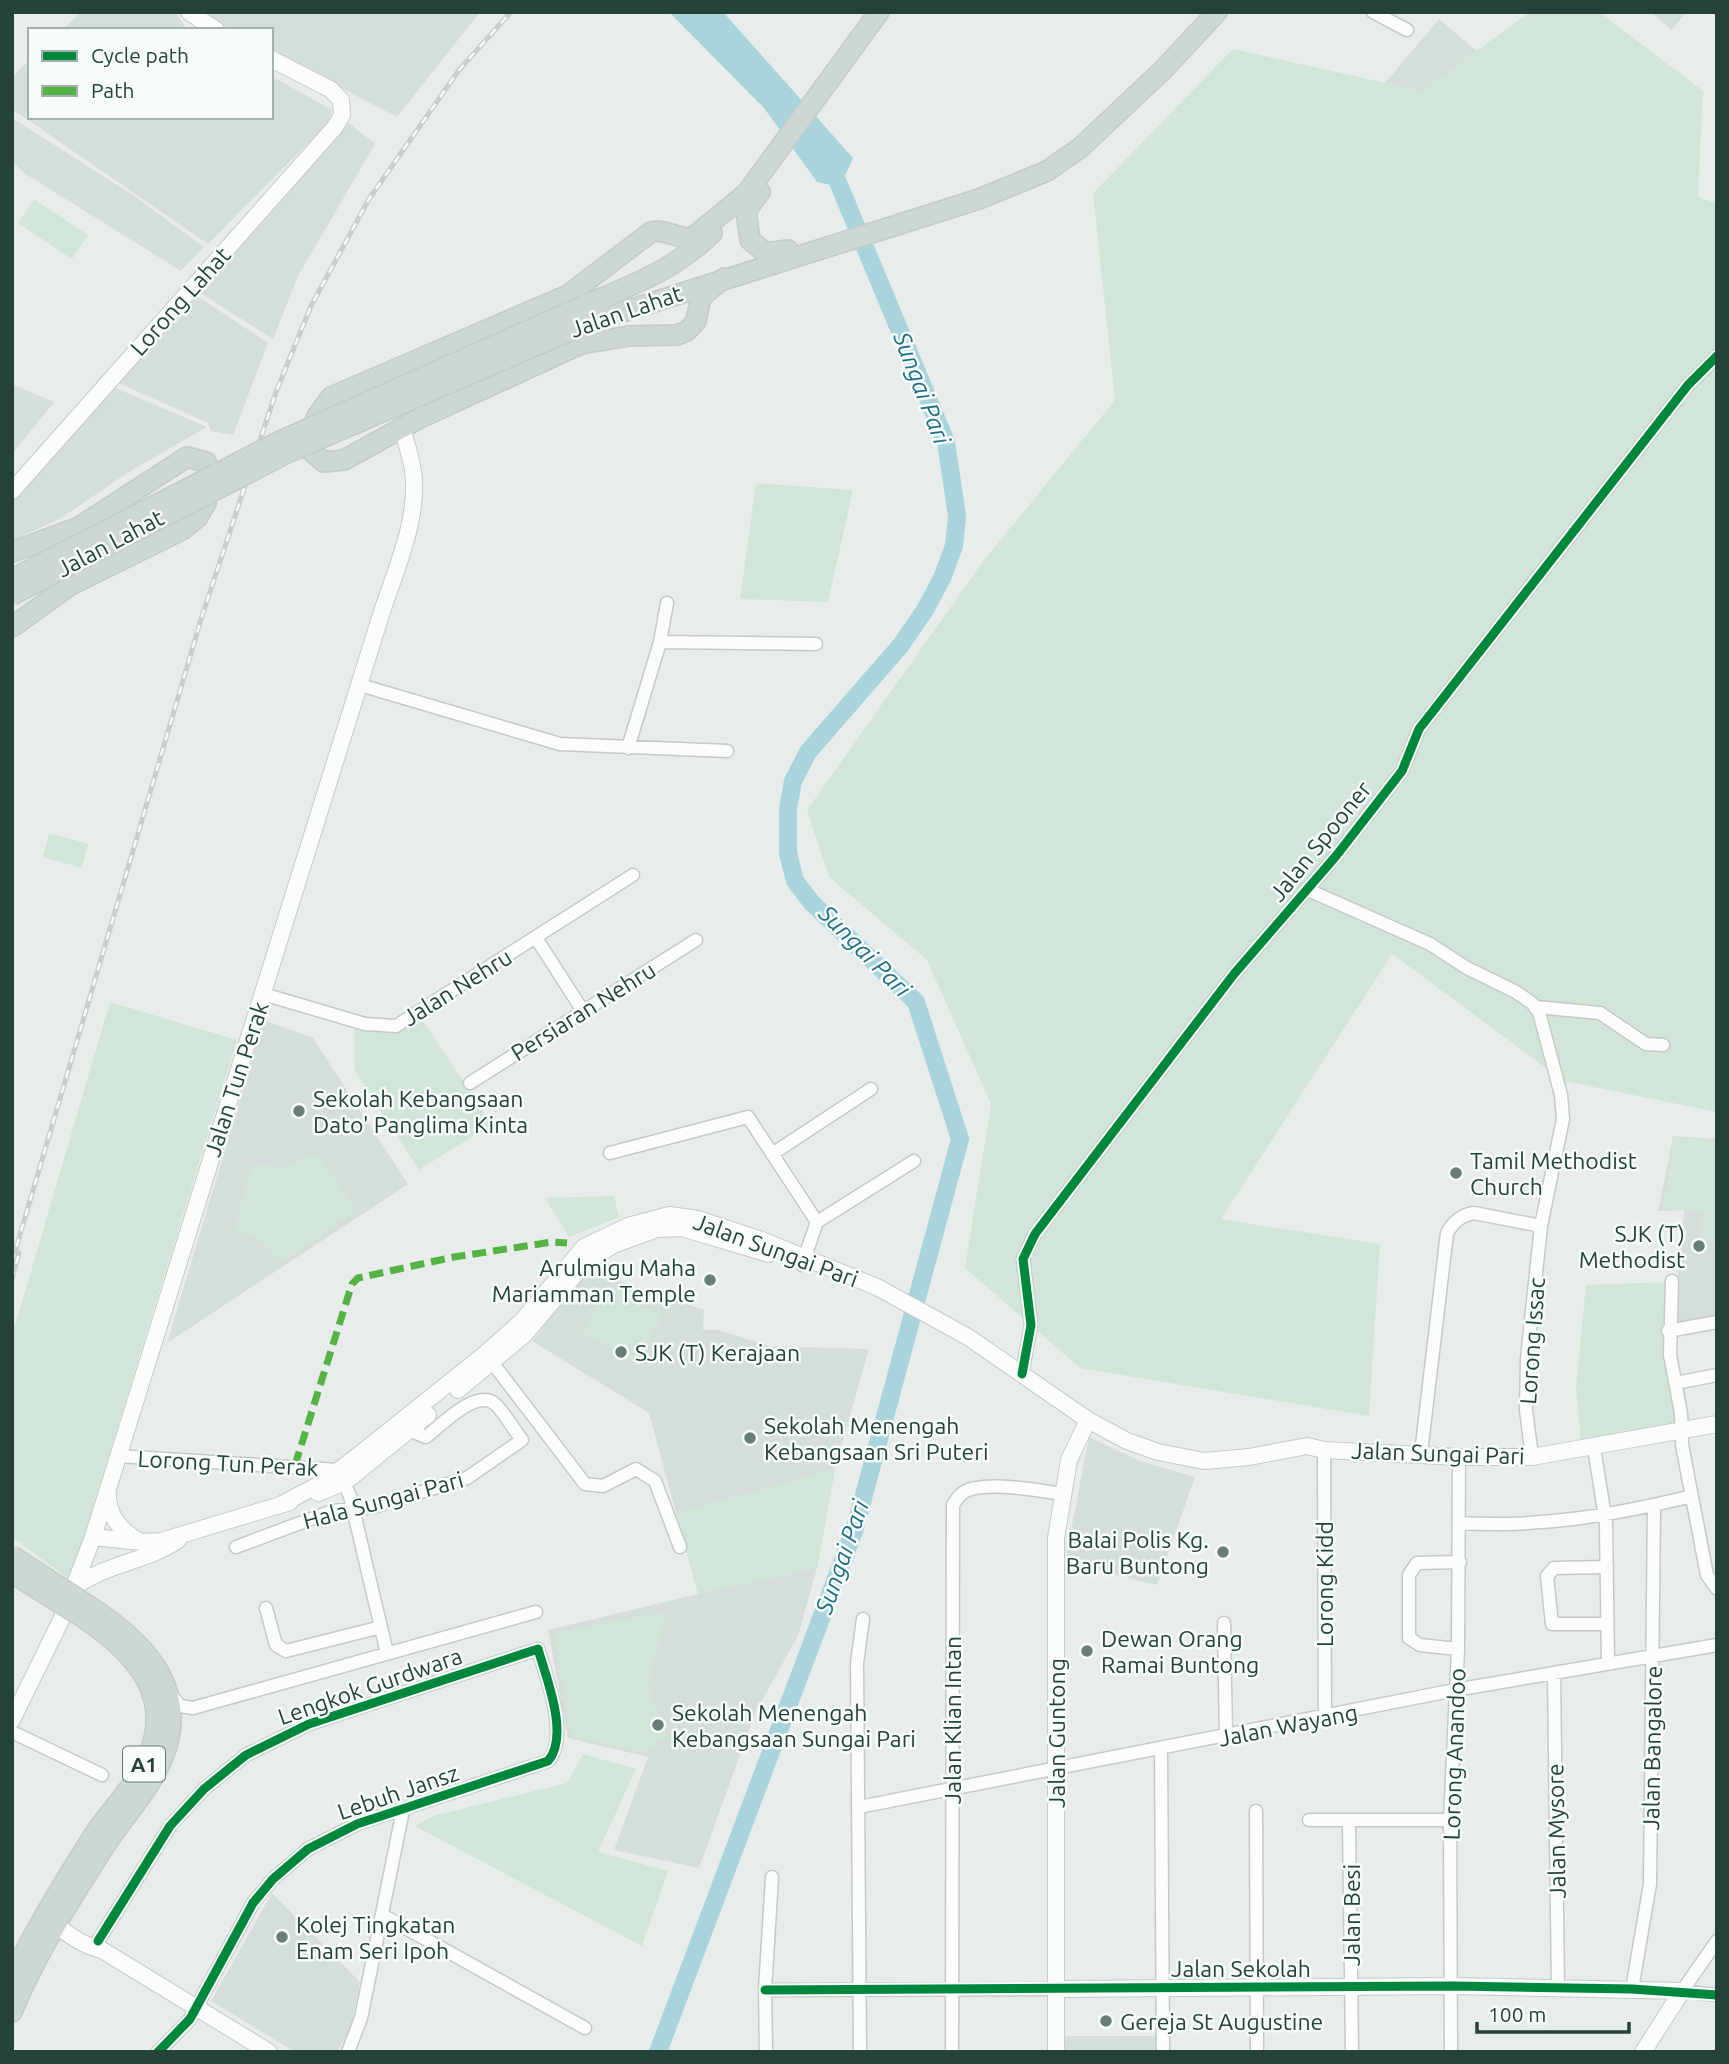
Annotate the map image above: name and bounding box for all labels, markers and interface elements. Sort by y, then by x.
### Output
legend [28,28,273,119]
text: Cycle path [91,43,189,67]
text: Path [91,78,134,102]
street label: Lorong Lahat [125,242,235,360]
street label: Jalan Lahat [567,280,685,342]
water label: Sungai Pari [888,327,956,449]
street label: Jalan Lahat [52,505,168,581]
street label: Jalan Spooner [1264,776,1376,906]
water label: Sungai Pari [813,899,917,1003]
street label: Jalan Nehru [398,944,516,1030]
street label: Persiaran Nehru [506,957,660,1065]
street label: Jalan Tun Perak [199,998,273,1160]
place label: Sekolah Kebangsaan Dato' Panglima Kinta [313,1086,528,1137]
marker: Sekolah Kebangsaan Dato' Panglima Kinta [291,1103,307,1119]
place label: Tamil Methodist Church [1470,1148,1637,1199]
marker: Tamil Methodist Church [1448,1165,1464,1181]
street label: Jalan Sungai Pari [690,1209,862,1291]
place label: SJK (T) Methodist [1579,1221,1685,1272]
marker: SJK (T) Methodist [1691,1238,1707,1254]
place label: Arulmigu Maha Mariamman Temple [492,1255,696,1306]
marker: Arulmigu Maha Mariamman Temple [702,1272,718,1288]
street label: Lorong Issac [1515,1276,1549,1405]
place label: SJK (T) Kerajaan [635,1340,800,1366]
marker: SJK (T) Kerajaan [613,1344,629,1360]
place label: Sekolah Menengah Kebangsaan Sri Puteri [764,1413,989,1464]
marker: Sekolah Menengah Kebangsaan Sri Puteri [742,1430,758,1446]
street label: Jalan Sungai Pari [1351,1437,1525,1469]
street label: Lorong Tun Perak [137,1446,319,1480]
street label: Hala Sungai Pari [300,1467,466,1533]
water label: Sungai Pari [810,1496,874,1618]
street label: Lorong Kidd [1312,1521,1337,1647]
place label: Balai Polis Kg. Baru Buntong [1066,1527,1209,1578]
marker: Balai Polis Kg. Baru Buntong [1215,1544,1231,1560]
place label: Dewan Orang Ramai Buntong [1101,1626,1259,1677]
street label: Jalan Klian Intan [940,1636,965,1804]
street label: Lengkok Gurdwara [275,1643,465,1729]
marker: Dewan Orang Ramai Buntong [1079,1643,1095,1659]
street label: Jalan Guntong [1044,1658,1069,1808]
street label: Jalan Bangalore [1638,1665,1666,1831]
street label: Lorong Anandoo [1439,1667,1469,1841]
street label: Jalan Wayang [1216,1699,1360,1751]
place label: Sekolah Menengah Kebangsaan Sungai Pari [672,1700,916,1751]
marker: Sekolah Menengah Kebangsaan Sungai Pari [650,1717,666,1733]
road number: A1 [123,1746,165,1782]
street label: Lebuh Jansz [334,1760,462,1824]
street label: Jalan Mysore [1542,1763,1570,1899]
street label: Jalan Besi [1339,1864,1364,1966]
place label: Kolej Tingkatan Enam Seri Ipoh [296,1912,455,1963]
marker: Kolej Tingkatan Enam Seri Ipoh [274,1929,290,1945]
street label: Jalan Sekolah [1171,1956,1311,1981]
scale bar [1477,1990,1629,2034]
text: 100 m [1488,2002,1546,2026]
place label: Gereja St Augustine [1120,2009,1323,2034]
marker: Gereja St Augustine [1098,2013,1114,2029]

